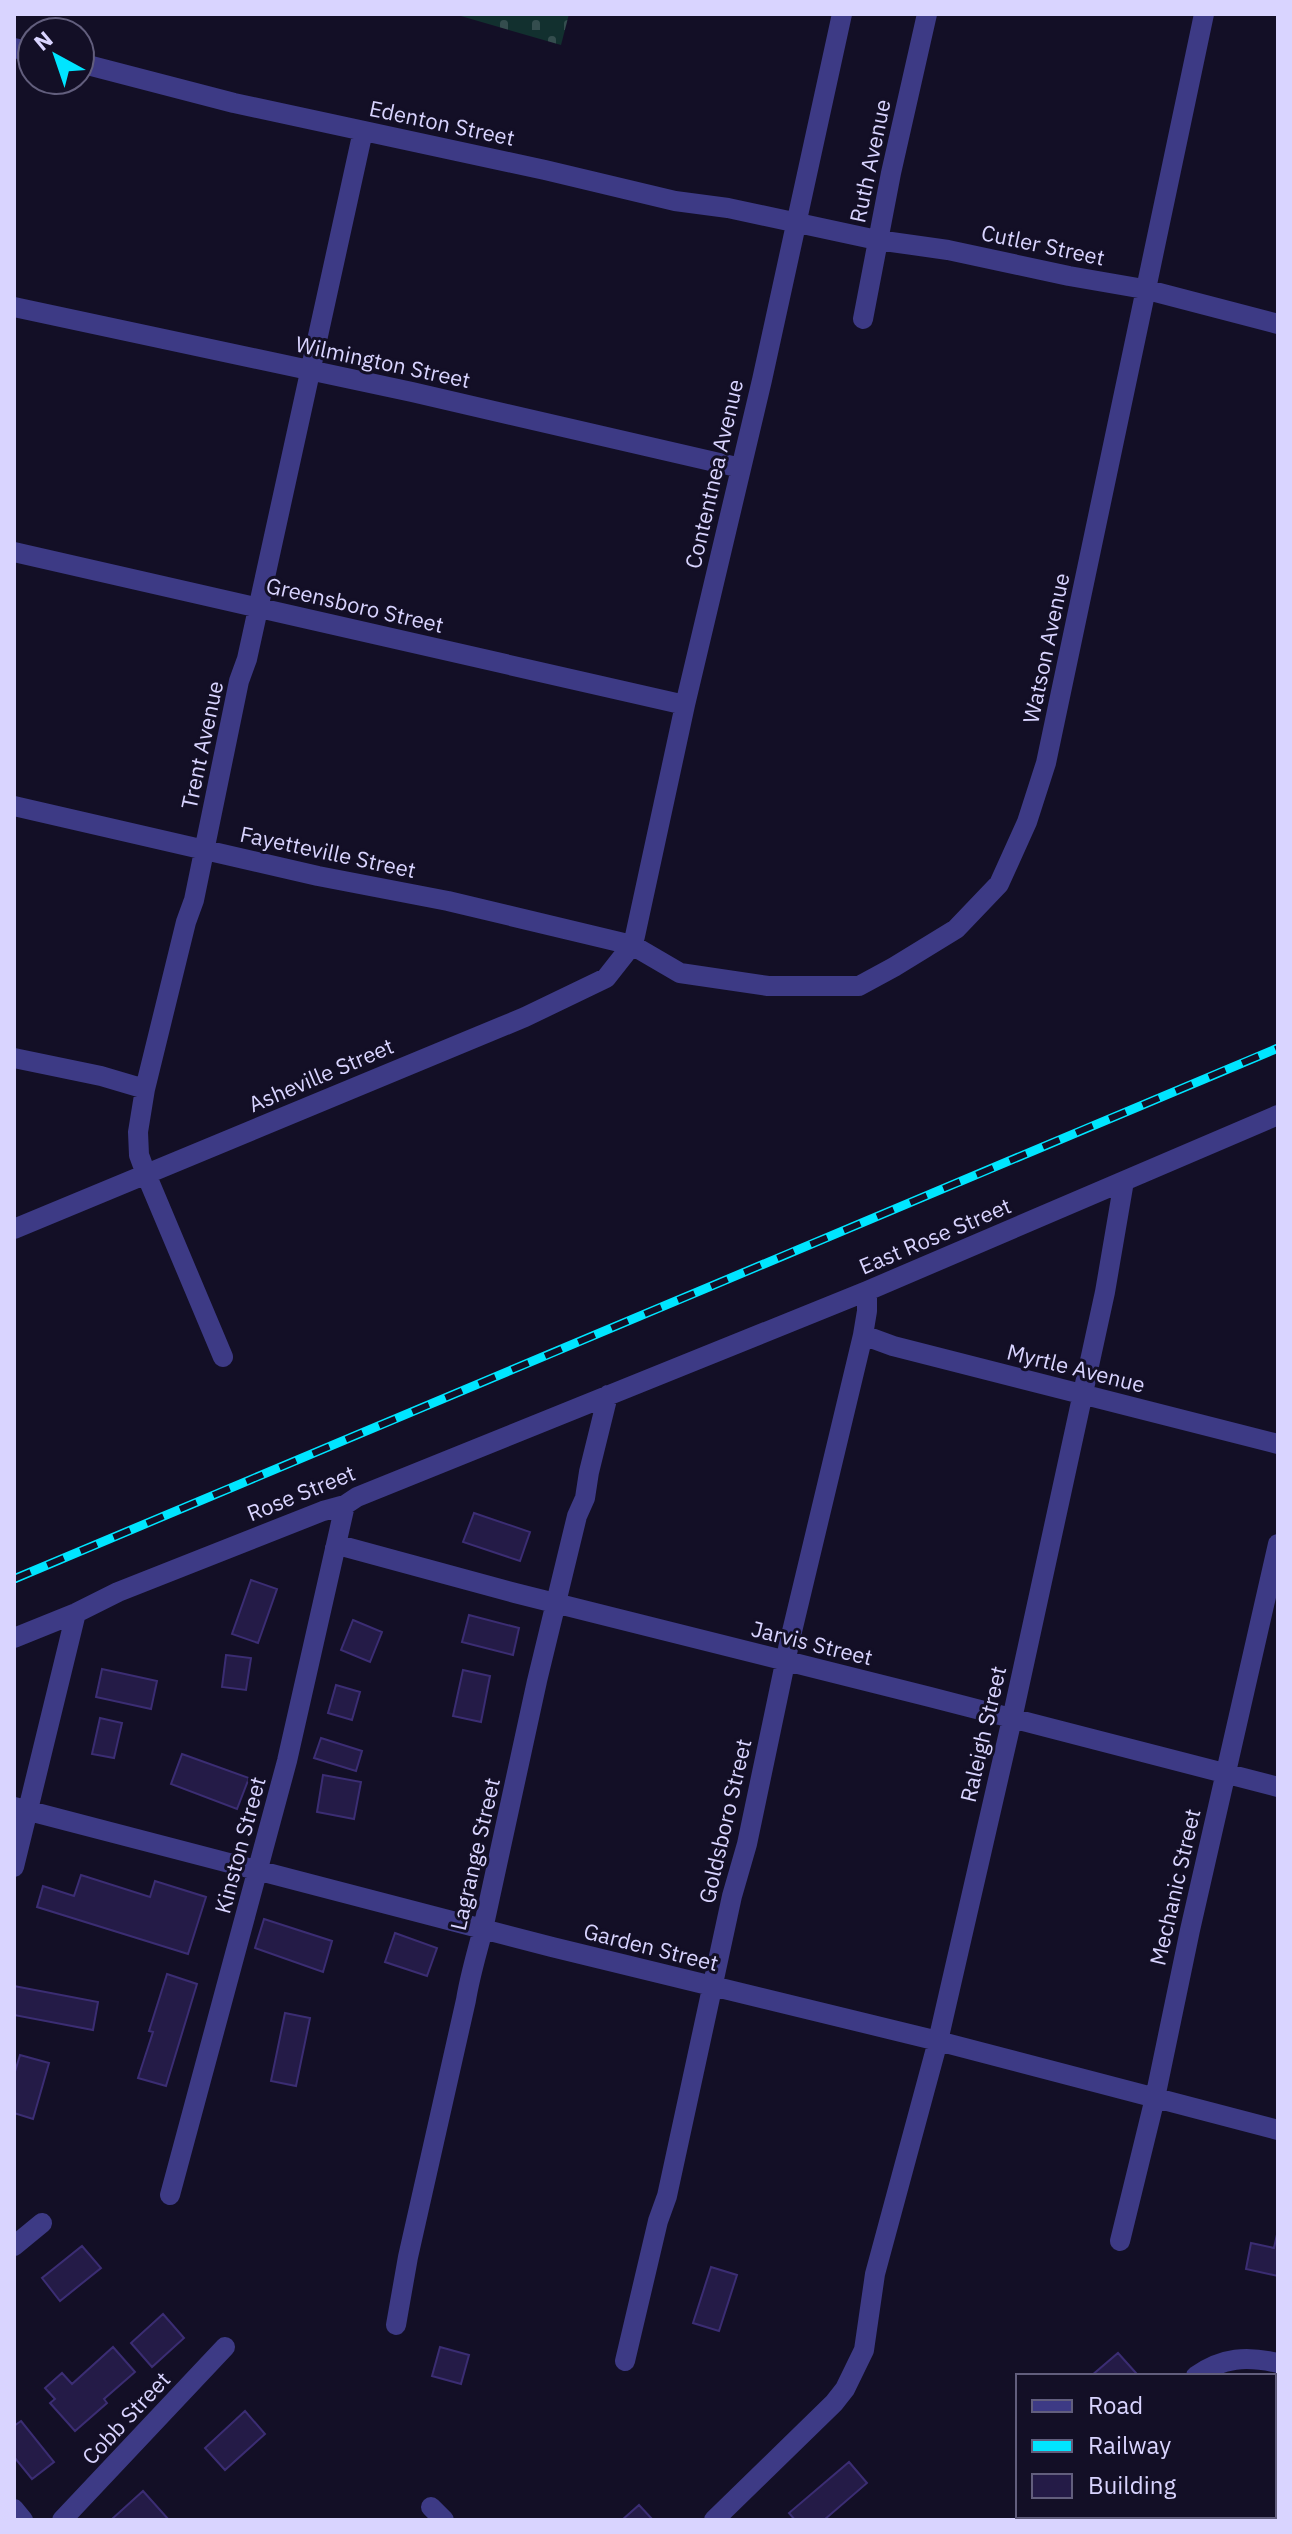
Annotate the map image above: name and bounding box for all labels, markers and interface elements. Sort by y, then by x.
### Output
north arrow [16,16,96,96]
text: N [27,24,58,57]
street label: Edenton Street [367,93,517,152]
street label: Ruth Avenue [842,97,897,225]
street label: Cutler Street [979,217,1108,272]
street label: Wilmington Street [293,329,473,394]
street label: Contentnea Avenue [678,376,749,571]
street label: Greensboro Street [263,570,447,639]
street label: Watson Avenue [1015,570,1076,726]
street label: Trent Avenue [174,678,229,812]
street label: Fayetteville Street [238,819,419,884]
street label: Asheville Street [244,1031,398,1118]
street label: East Rose Street [854,1190,1015,1281]
street label: Myrtle Avenue [1004,1336,1148,1399]
street label: Rose Street [242,1458,359,1527]
street label: Jarvis Street [749,1613,876,1672]
street label: Raleigh Street [953,1663,1012,1805]
street label: Goldsboro Street [691,1736,758,1906]
street label: Kinston Street [207,1773,272,1916]
street label: Lagrange Street [443,1775,506,1933]
street label: Mechanic Street [1142,1806,1207,1968]
street label: Garden Street [581,1916,722,1977]
street label: Cobb Street [75,2365,176,2470]
legend [1016,2374,1276,2518]
text: Road [1088,2389,1143,2421]
text: Railway [1088,2429,1171,2461]
text: Building [1088,2469,1176,2501]

